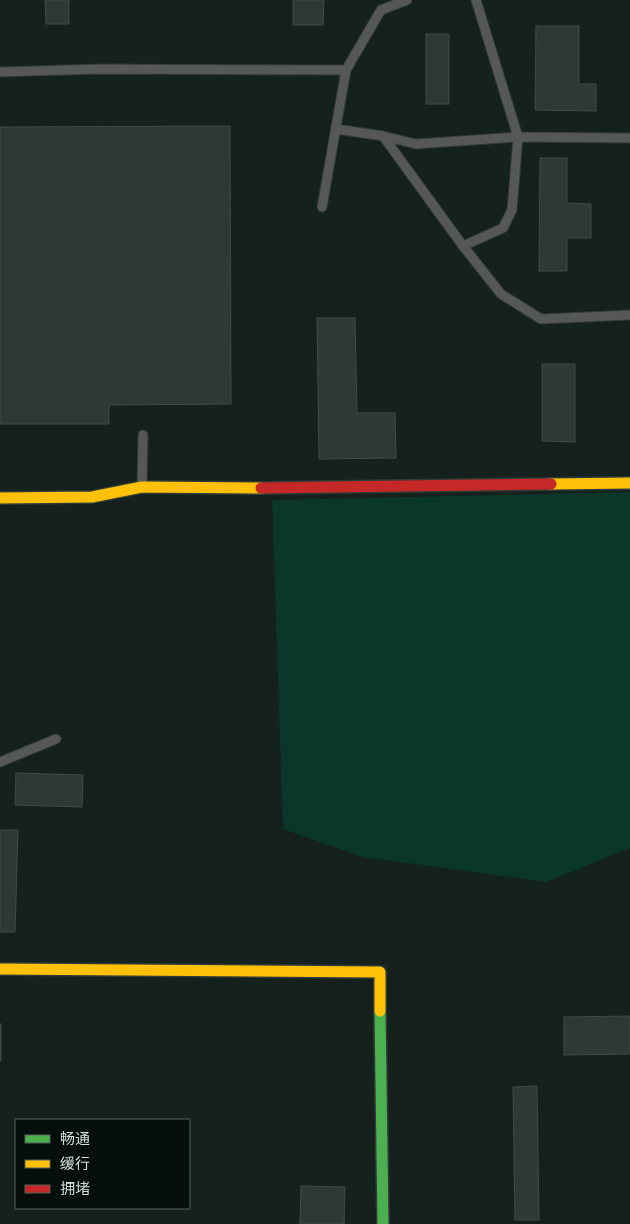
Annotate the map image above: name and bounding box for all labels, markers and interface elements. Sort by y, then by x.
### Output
legend [15,1119,190,1209]
text: 畅通 [60,1129,90,1147]
text: 缓行 [60,1154,90,1172]
text: 拥堵 [60,1179,90,1197]

